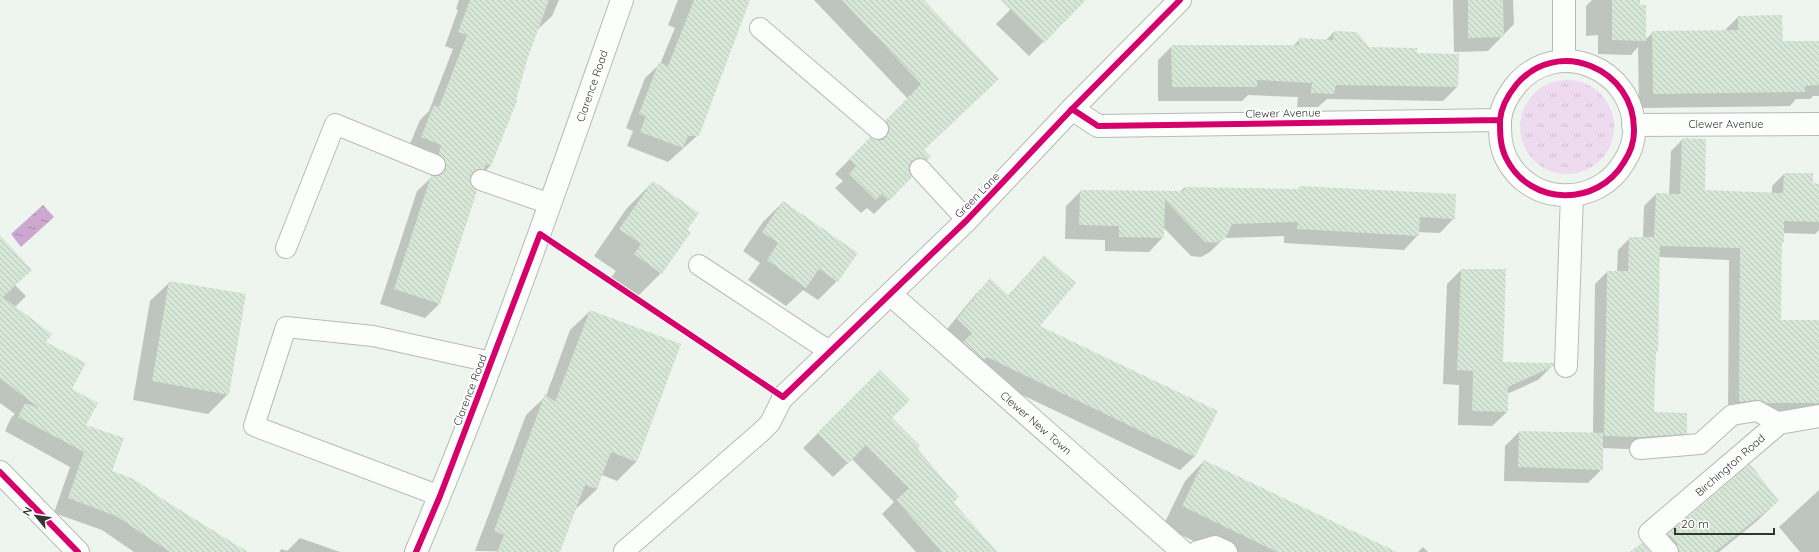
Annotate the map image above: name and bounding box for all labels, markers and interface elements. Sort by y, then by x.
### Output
street label: Clarence Road [573,48,611,124]
street label: Clewer Avenue [1245,105,1321,121]
street label: Clewer Avenue [1688,117,1764,131]
street label: Green Lane [952,169,1002,221]
street label: Clarence Road [450,352,490,428]
street label: Clewer New Town [998,388,1074,458]
street label: Birchington Road [1692,431,1768,499]
north arrow [16,496,56,536]
text: N [19,504,35,518]
scale bar [1675,510,1774,536]
text: 20 m [1681,516,1709,531]

